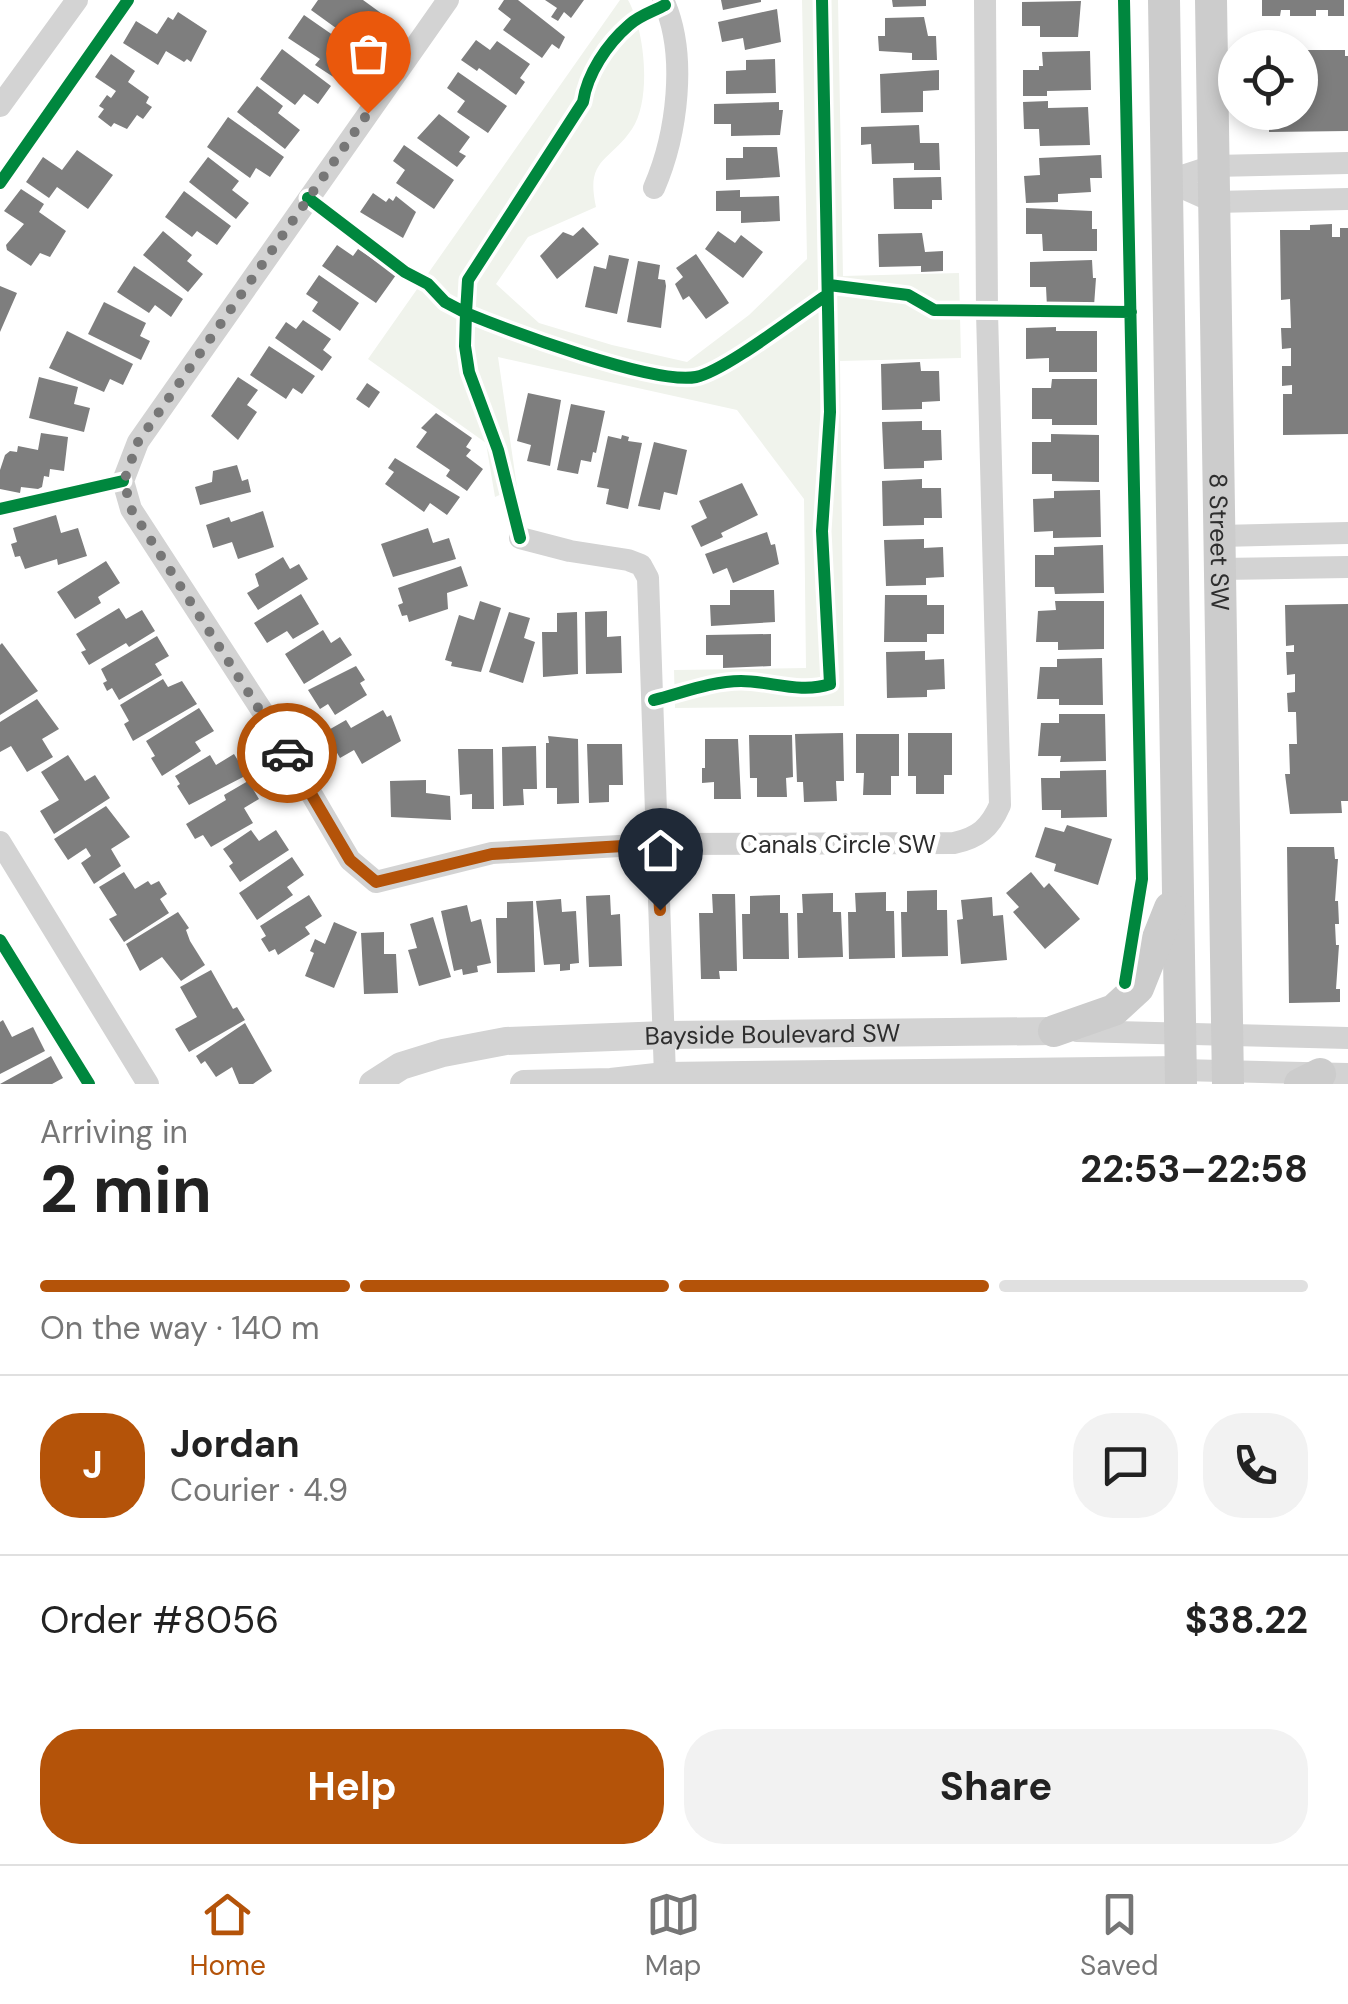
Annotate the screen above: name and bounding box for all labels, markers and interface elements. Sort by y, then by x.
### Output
pin [326,11,411,114]
icon: bag [341,26,396,81]
map controls [1218,30,1318,130]
button: locate [1218,30,1318,130]
street label: 8 Street SW [1201,473,1237,611]
courier [237,703,337,803]
icon: car [260,726,315,781]
pin [618,808,703,911]
icon: home [633,823,688,878]
street label: Canals Circle SW [740,828,936,861]
street label: Bayside Boulevard SW [644,1017,901,1053]
text: Arriving in [40,1111,188,1153]
text: 22:53–22:58 [1080,1144,1308,1194]
text: 2 min [40,1148,212,1232]
text: On the way · 140 m [40,1307,320,1349]
button: chat [1073,1413,1178,1518]
button: phone [1203,1413,1308,1518]
text: Jordan [170,1419,300,1469]
text: J [82,1440,103,1490]
text: Courier · 4.9 [170,1469,348,1511]
text: Order #8056 [40,1595,279,1645]
text: $38.22 [1185,1595,1308,1645]
button: Help [40,1729,664,1844]
button: Share [684,1729,1308,1844]
tab: Home [189,1887,266,1984]
tab: Map [645,1887,701,1984]
tab: Saved [1080,1887,1159,1984]

